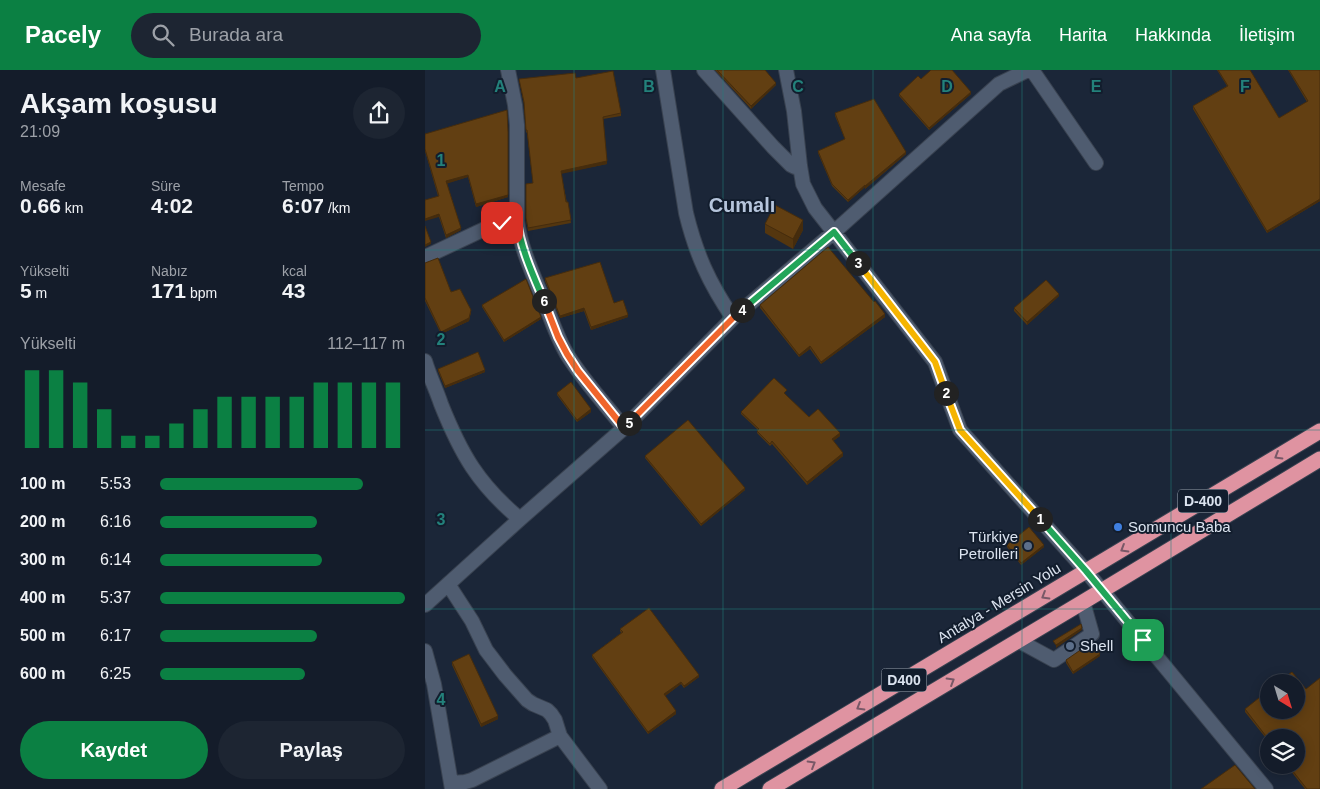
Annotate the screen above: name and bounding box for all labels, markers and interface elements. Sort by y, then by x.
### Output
search box [131,13,481,58]
text: Pacely [25,21,101,48]
icon: search [149,21,177,49]
text: Burada ara [189,24,283,45]
text: Ana sayfa [951,25,1031,45]
text: Harita [1059,25,1107,45]
text: Hakkında [1135,25,1211,45]
text: İletişim [1239,25,1295,45]
text: A [494,78,506,95]
text: B [643,78,655,95]
text: C [792,78,804,95]
text: D [941,78,953,95]
text: E [1091,78,1102,95]
text: F [1240,78,1250,95]
button: share [353,87,405,139]
text: Akşam koşusu [20,88,218,119]
text: 21:09 [20,123,60,140]
text: 1 [437,152,446,169]
text: Mesafe [20,178,66,194]
text: Süre [151,178,181,194]
text: Tempo [282,178,324,194]
text: 0.66 [20,194,61,217]
text: 4:02 [151,194,193,217]
text: 6:07 [282,194,324,217]
district label: Cumalı [709,194,775,216]
text: km [61,200,83,216]
text: /km [324,200,350,216]
pin [481,202,523,244]
icon: check [488,209,516,237]
pin: 3 [845,250,871,276]
text: 3 [855,255,862,271]
text: Yükselti [20,263,69,279]
text: Nabız [151,263,188,279]
text: kcal [282,263,307,279]
text: 5 [20,279,32,302]
text: 171 [151,279,186,302]
text: 43 [282,279,305,302]
text: m [32,285,47,301]
text: bpm [186,285,217,301]
pin: 6 [531,288,557,314]
text: 6 [541,293,548,309]
pin: 4 [729,298,755,322]
text: 4 [739,302,746,318]
text: 2 [437,331,446,348]
text: Yükselti [20,335,76,352]
text: 112–117 m [327,335,405,352]
pin: 2 [933,380,959,406]
text: 2 [943,385,950,401]
pin: 5 [617,410,641,436]
text: 5 [626,415,633,431]
one-way arrow [1275,449,1284,459]
text: 100 m [20,475,65,492]
text: 5:53 [100,475,131,492]
road number: D-400 [1178,490,1228,512]
pin: 1 [1027,506,1053,532]
text: 3 [437,511,446,528]
text: 1 [1037,511,1044,527]
text: 200 m [20,513,65,530]
text: 6:16 [100,513,131,530]
place label: Somuncu Baba [1128,518,1231,535]
marker: Somuncu Baba [1112,521,1124,533]
place label: Türkiye Petrolleri [959,528,1018,562]
marker: Türkiye Petrolleri [1022,540,1034,552]
one-way arrow [1121,542,1130,552]
text: 300 m [20,551,65,568]
text: 6:14 [100,551,131,568]
street label: Antalya - Mersin Yolu [934,559,1064,646]
text: 400 m [20,589,65,606]
text: 5:37 [100,589,131,606]
one-way arrow [1041,590,1050,600]
pin [1122,619,1164,661]
icon: arrive [1129,626,1157,654]
text: 500 m [20,627,65,644]
text: 6:17 [100,627,131,644]
place label: Shell [1080,637,1113,654]
marker: Shell [1064,640,1076,652]
text: 600 m [20,665,65,682]
text: 6:25 [100,665,131,682]
road number: D400 [881,668,927,692]
north arrow [1260,674,1305,719]
map controls [1260,674,1305,774]
one-way arrow [946,677,955,687]
text: 4 [437,691,446,708]
one-way arrow [856,700,865,710]
button: Kaydet [20,721,208,779]
button: Paylaş [218,721,405,779]
button: layers [1260,729,1305,774]
one-way arrow [806,761,815,771]

